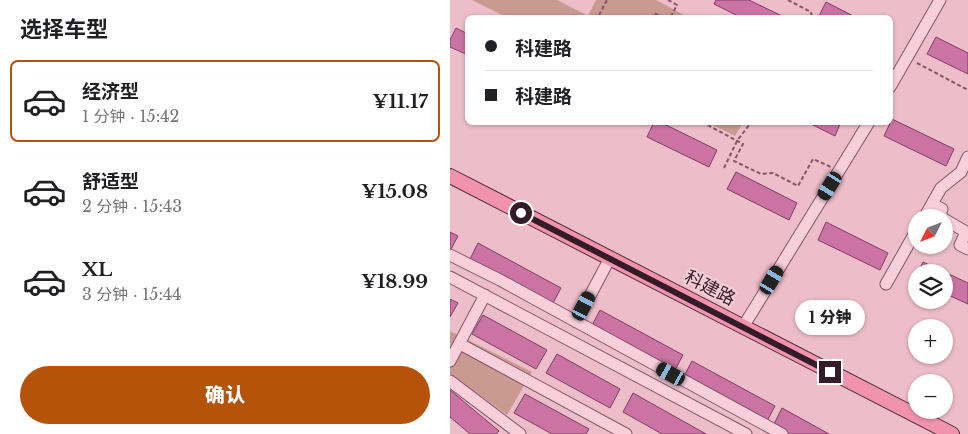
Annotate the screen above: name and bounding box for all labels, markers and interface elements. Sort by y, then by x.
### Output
text: 选择车型 [20,16,108,43]
text: 科建路 [515,37,572,60]
icon: car [22,79,67,124]
text: 经济型 [82,80,139,103]
text: 科建路 [515,85,572,108]
text: ¥11.17 [372,90,428,113]
text: 1 分钟 · 15:42 [82,106,179,126]
icon: car [22,169,67,214]
car [815,169,844,203]
text: 舒适型 [82,170,139,193]
text: ¥15.08 [361,180,428,203]
text: 2 分钟 · 15:43 [82,196,182,216]
route start [510,202,532,224]
north arrow [908,209,952,254]
map controls [908,209,953,419]
text: XL [82,258,112,281]
icon: car [22,259,67,304]
car [757,263,786,297]
button: layers [908,264,953,309]
street label: 科建路 [681,266,739,310]
text: ¥18.99 [361,270,428,293]
text: 3 分钟 · 15:44 [82,284,182,304]
car [570,289,597,323]
callout: 1 分钟 [795,300,865,334]
text: 1 分钟 [808,307,852,327]
button: + [908,319,953,364]
car [654,360,687,388]
route end [819,361,841,383]
button: 确认 [20,366,430,424]
button: − [908,374,953,419]

